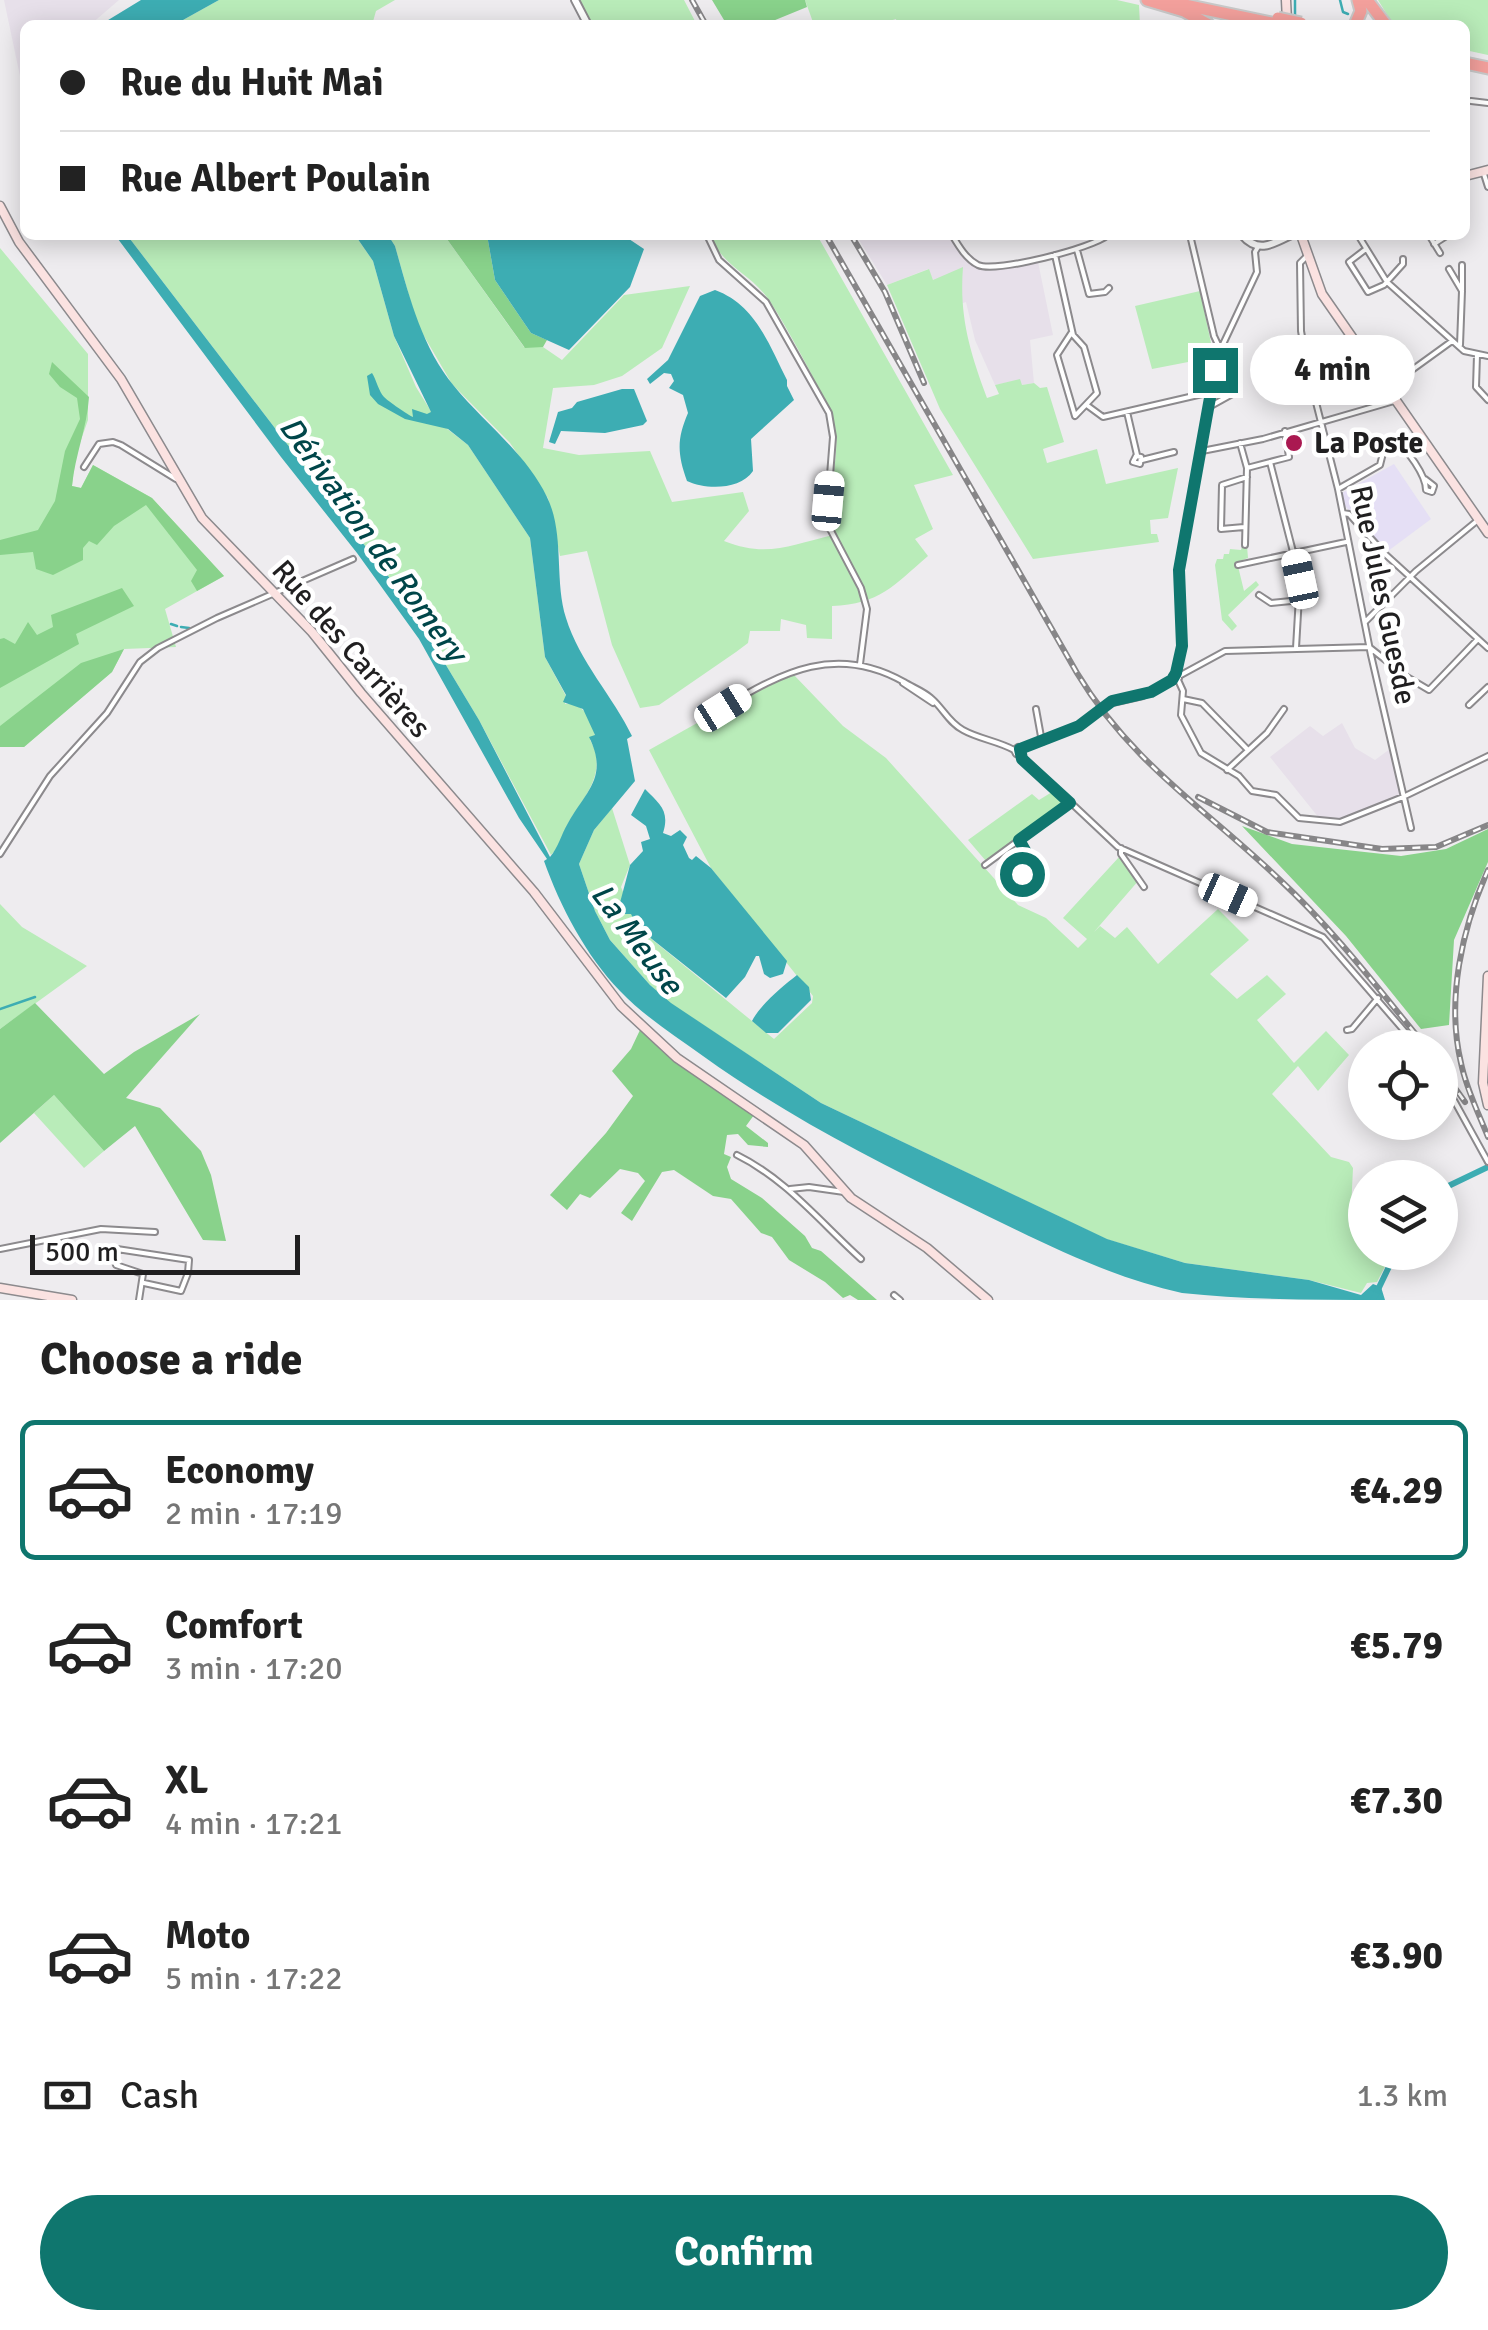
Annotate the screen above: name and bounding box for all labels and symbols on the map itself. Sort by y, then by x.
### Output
callout: 4 min [1250,335,1415,405]
route end [1193,348,1238,393]
water label: Dérivation de Romery [271,409,477,672]
place label: La Poste [1314,425,1424,462]
marker: La Poste [1283,432,1305,454]
car [810,470,846,532]
street label: Rue Jules Guesde [1342,482,1424,708]
car [1279,547,1321,611]
street label: Rue des Carrières [264,553,438,745]
car [690,679,756,737]
route start [1000,852,1045,897]
car [1194,869,1262,921]
water label: La Meuse [583,876,693,1004]
scale bar [30,1230,300,1274]

